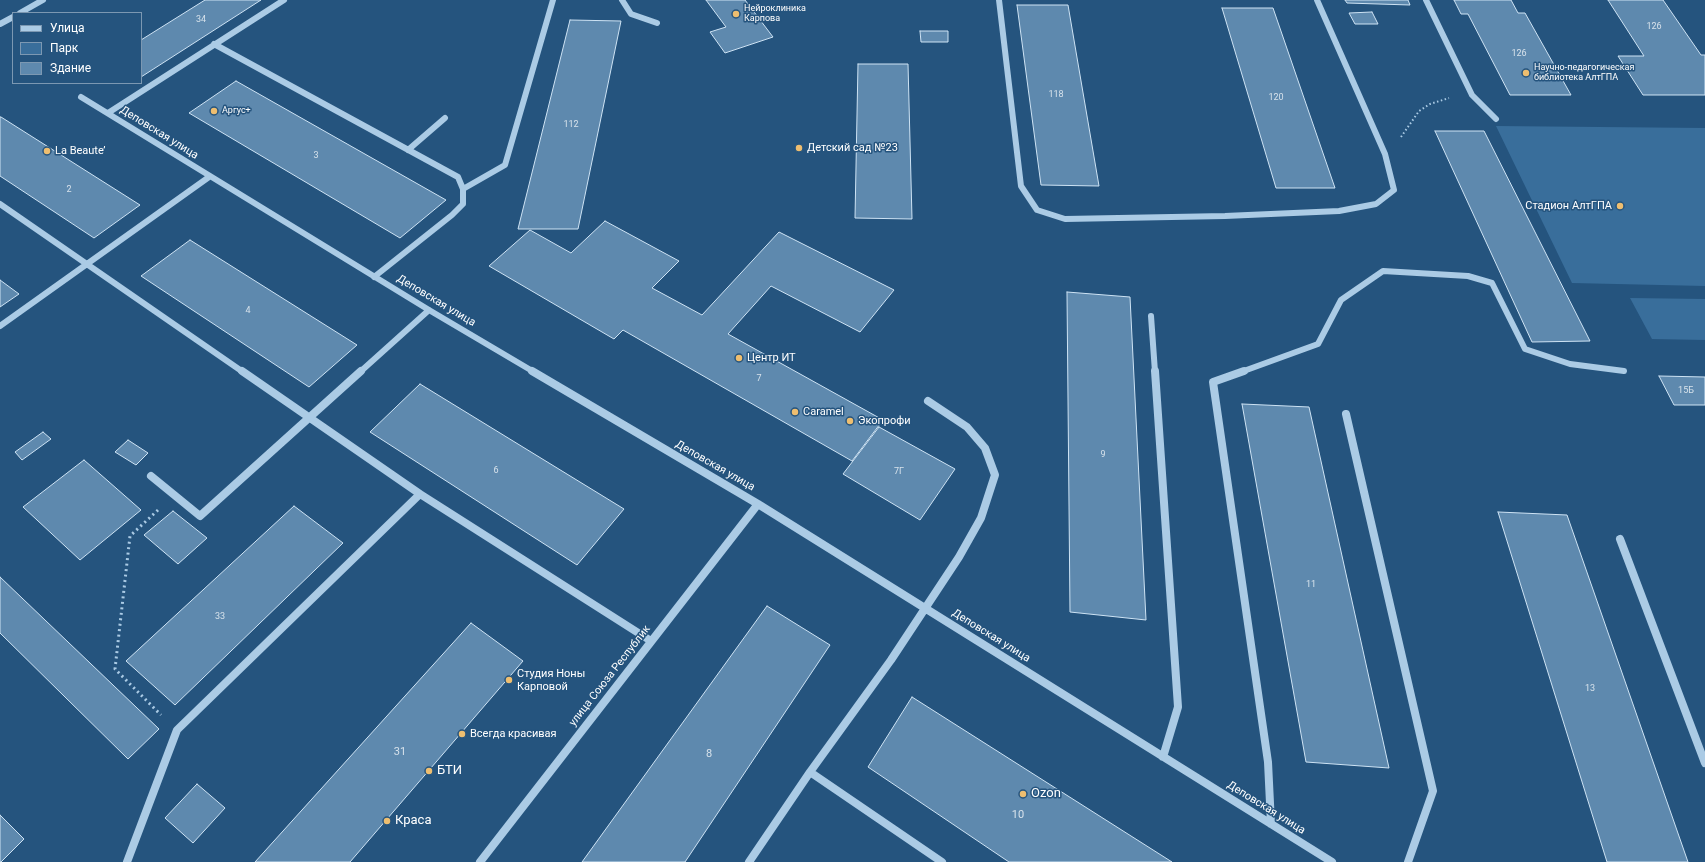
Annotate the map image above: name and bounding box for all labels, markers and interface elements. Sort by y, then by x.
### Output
place label: Нейроклиника Карпова [744,4,806,25]
marker: Нейроклиника Карпова [731,9,741,19]
legend [12,12,142,84]
house number: 34 [196,15,206,25]
text: Улица [50,21,85,35]
house number: 126 [1646,22,1662,32]
text: Парк [50,41,78,55]
house number: 126 [1511,49,1527,59]
text: Здание [50,61,91,75]
place label: Научно-педагогическая библиотека АлтГПА [1534,63,1634,84]
marker: Научно-педагогическая библиотека АлтГПА [1521,68,1531,78]
house number: 118 [1048,90,1064,100]
house number: 120 [1268,93,1284,103]
street label: Деповская улица [117,104,201,162]
marker: Аргус+ [209,106,219,116]
place label: Аргус+ [222,106,251,116]
house number: 112 [563,120,579,130]
place label: Детский сад №23 [807,141,898,155]
marker: Детский сад №23 [794,143,804,153]
place label: La Beaute’ [55,144,106,158]
marker: La Beaute’ [42,146,52,156]
house number: 3 [313,151,319,161]
house number: 2 [66,185,72,195]
place label: Стадион АлтГПА [1525,199,1612,213]
marker: Стадион АлтГПА [1615,201,1625,211]
street label: Деповская улица [394,272,478,330]
house number: 4 [245,306,251,316]
place label: Центр ИТ [747,351,796,365]
marker: Центр ИТ [734,353,744,363]
house number: 7 [756,374,762,384]
house number: 15Б [1678,386,1694,396]
place label: Caramel [803,405,844,419]
marker: Caramel [790,407,800,417]
place label: Экопрофи [858,414,911,428]
marker: Экопрофи [845,416,855,426]
street label: Деповская улица [673,438,757,494]
house number: 9 [1100,450,1106,460]
house number: 6 [493,466,499,476]
house number: 7Г [894,467,904,477]
house number: 11 [1306,580,1316,590]
street label: Деповская улица [949,607,1033,665]
house number: 33 [215,612,225,622]
street label: улица Союза Республик [567,623,653,729]
place label: Студия Ноны Карповой [517,667,585,693]
marker: Студия Ноны Карповой [504,675,514,685]
house number: 13 [1585,684,1595,694]
place label: Всегда красивая [470,727,557,741]
marker: Всегда красивая [457,729,467,739]
house number: 31 [394,745,406,759]
house number: 8 [706,747,712,761]
place label: БТИ [437,763,462,779]
marker: БТИ [424,766,434,776]
street label: Деповская улица [1224,779,1308,837]
place label: Ozon [1031,786,1061,802]
marker: Ozon [1018,789,1028,799]
house number: 10 [1012,808,1024,822]
place label: Краса [395,813,431,829]
marker: Краса [382,816,392,826]

